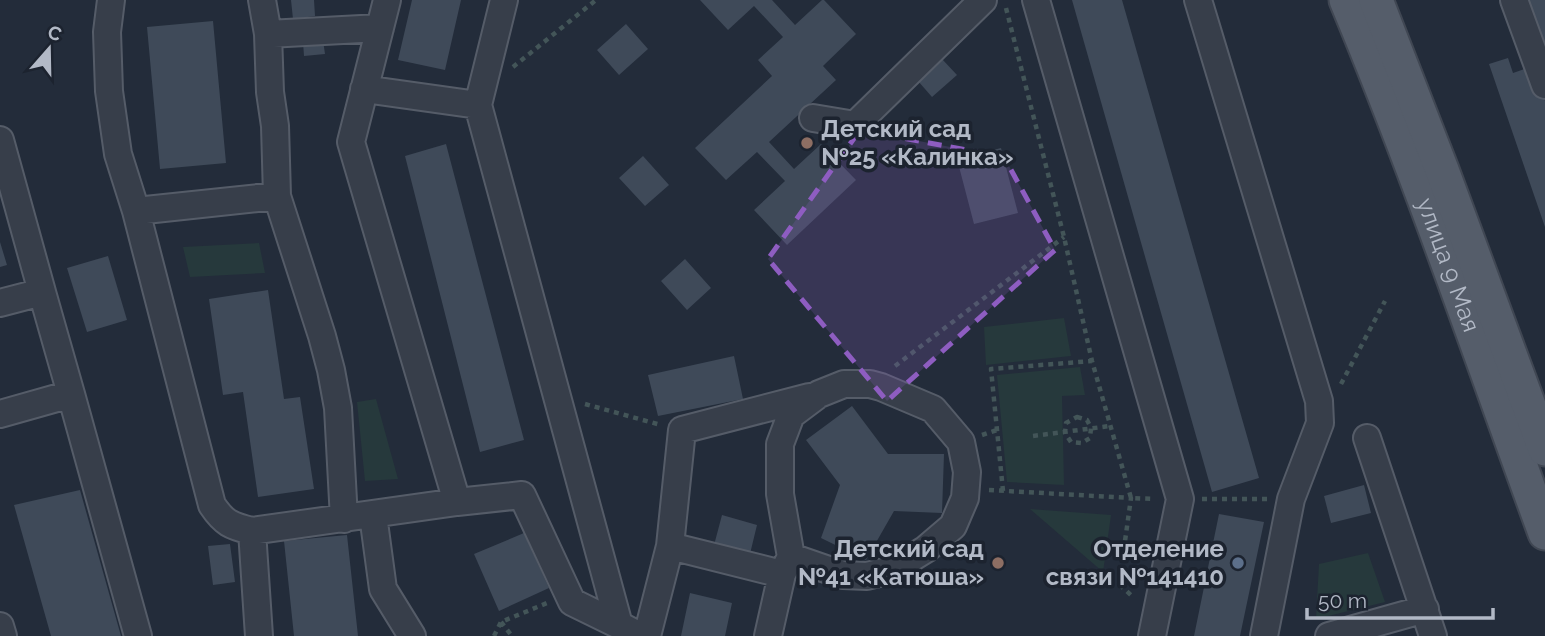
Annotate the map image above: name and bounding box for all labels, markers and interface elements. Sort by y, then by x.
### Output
north arrow [14,14,84,84]
text: С [45,20,65,46]
place label: Детский сад №25 «Калинка» [821,114,1013,171]
marker: Детский сад №25 «Калинка» [799,135,815,151]
street label: улица 9 Мая [1411,194,1486,336]
place label: Детский сад №41 «Катюша» [798,534,984,591]
place label: Отделение связи №141410 [1046,534,1224,591]
marker: Детский сад №41 «Катюша» [990,555,1006,571]
marker: Отделение связи №141410 [1230,555,1246,571]
scale bar [1307,576,1492,620]
text: 50 m [1318,588,1367,613]

